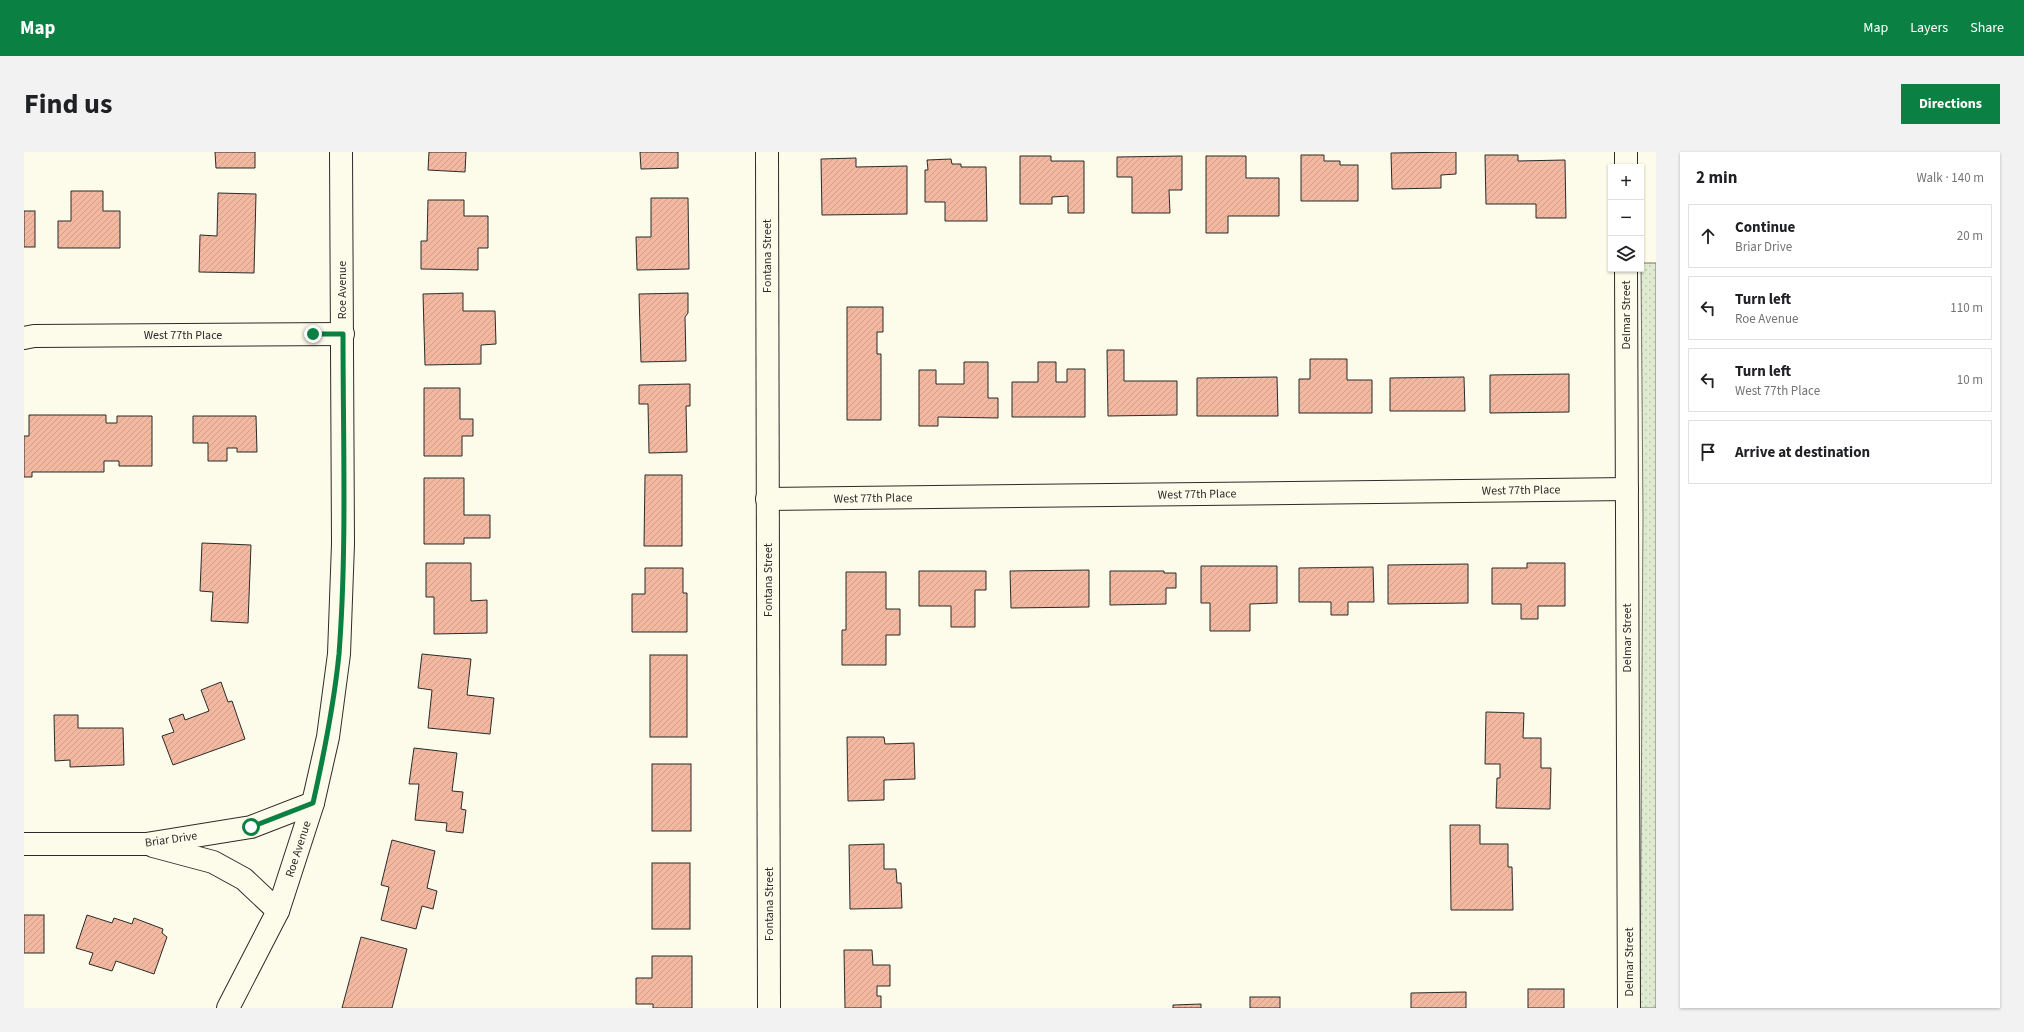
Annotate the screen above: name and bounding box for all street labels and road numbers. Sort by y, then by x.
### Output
street label: Fontana Street [759,219,776,293]
street label: Roe Avenue [334,261,351,319]
street label: Delmar Street [1618,280,1635,350]
street label: West 77th Place [144,327,222,344]
street label: West 77th Place [1482,481,1560,500]
street label: West 77th Place [1158,485,1236,504]
street label: West 77th Place [834,489,912,508]
street label: Fontana Street [760,543,777,617]
street label: Delmar Street [1619,603,1636,673]
street label: Roe Avenue [281,819,316,880]
street label: Briar Drive [144,827,198,852]
street label: Fontana Street [761,867,778,941]
street label: Delmar Street [1621,927,1638,997]

